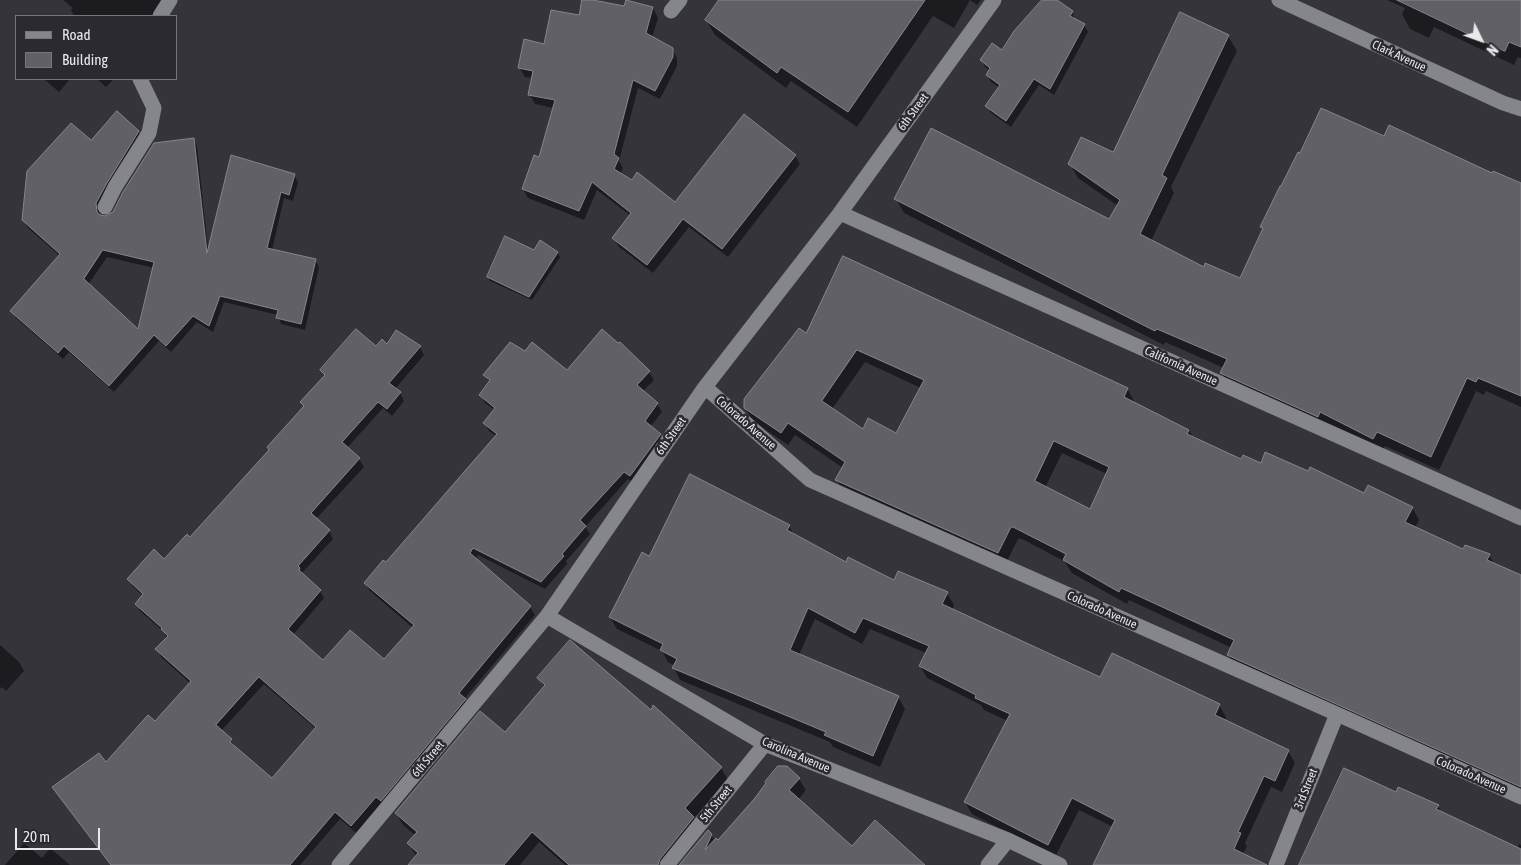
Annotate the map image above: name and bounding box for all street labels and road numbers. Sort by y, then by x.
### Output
street label: Clark Avenue [1370,37,1428,75]
street label: 6th Street [895,90,931,134]
street label: California Avenue [1142,343,1220,389]
street label: Colorado Avenue [713,393,779,453]
street label: 6th Street [653,414,689,458]
street label: Colorado Avenue [1065,588,1139,632]
street label: Carolina Avenue [760,734,832,776]
street label: 6th Street [409,738,447,780]
street label: Colorado Avenue [1434,753,1508,797]
street label: 3rd Street [1291,766,1321,812]
street label: 5th Street [697,783,735,825]

